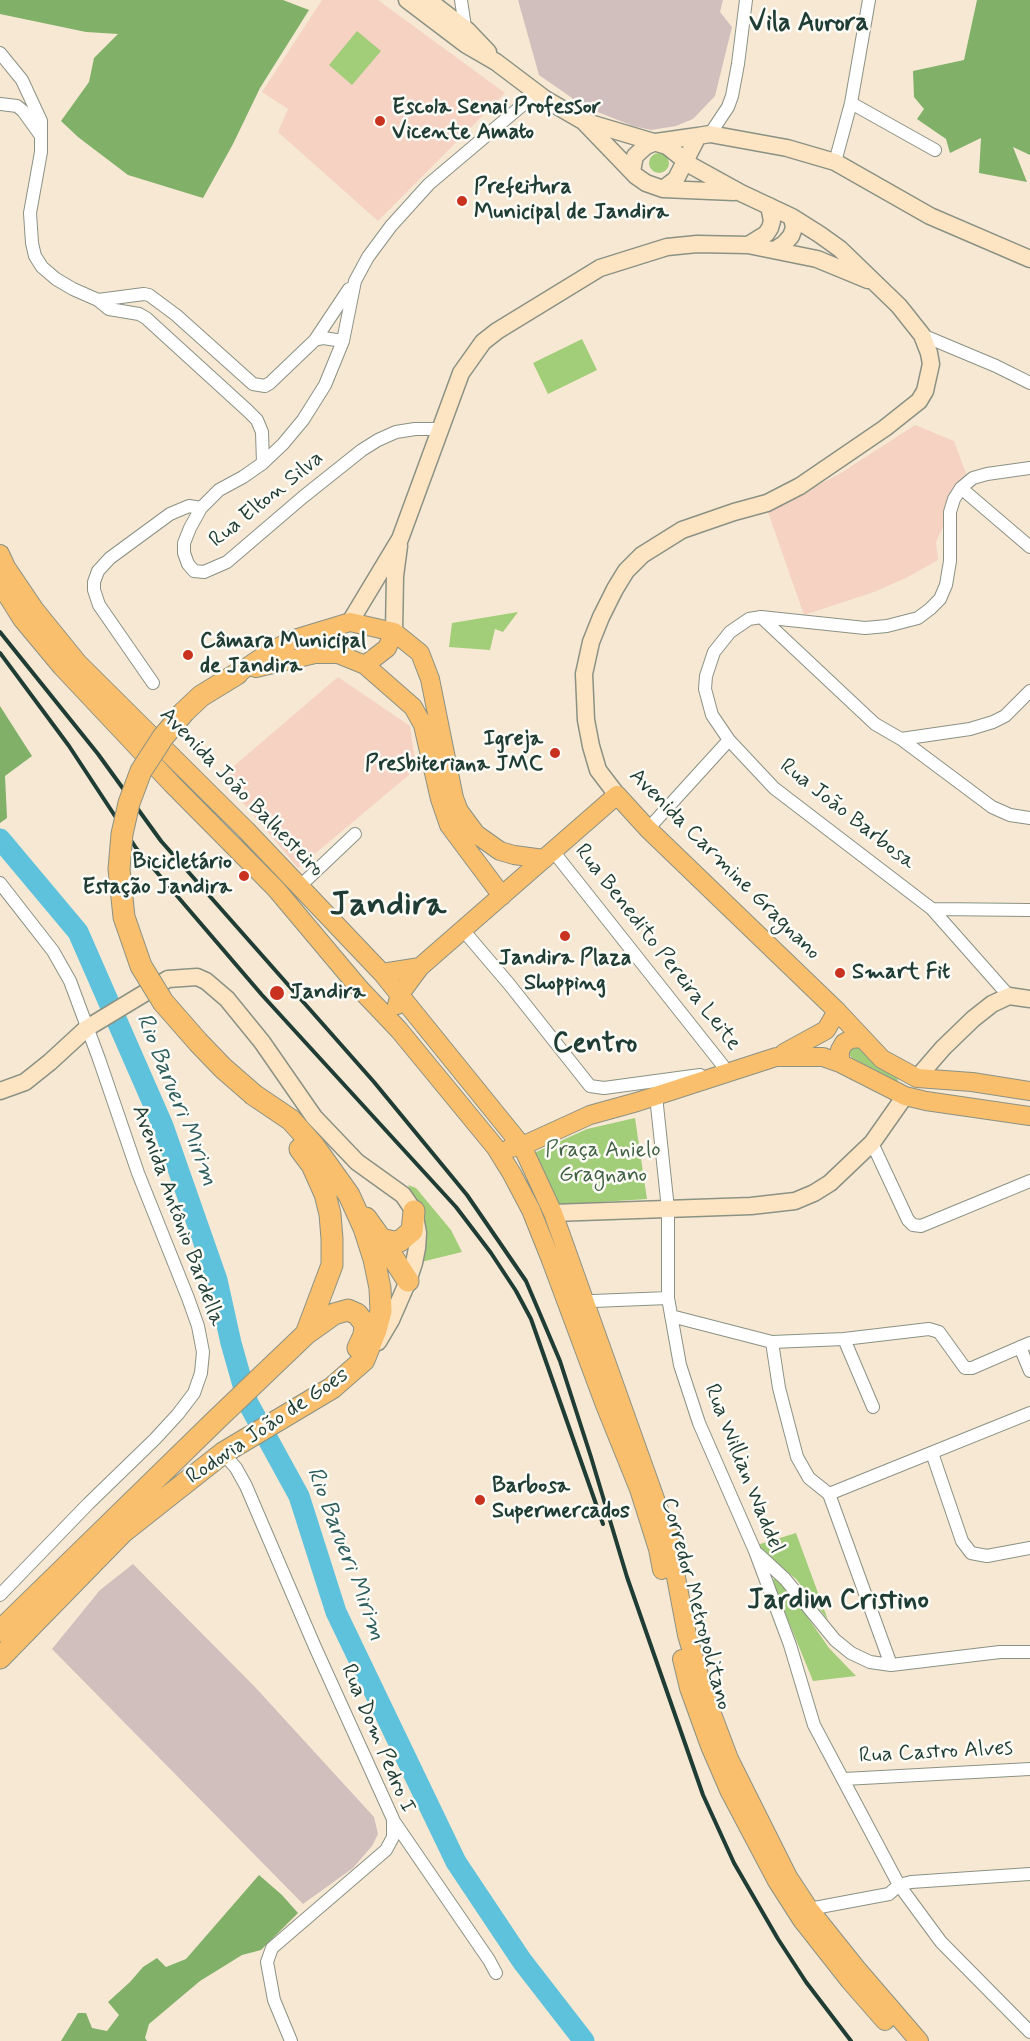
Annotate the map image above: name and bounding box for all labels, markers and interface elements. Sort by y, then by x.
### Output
district label: Vila Aurora [749,9,869,41]
place label: Escola Senai Professor Vicente Amato [392,95,601,146]
marker: Escola Senai Professor Vicente Amato [373,114,387,128]
place label: Prefeitura Municipal de Jandira [474,175,669,226]
marker: Prefeitura Municipal de Jandira [455,194,469,208]
street label: Rua Elton Silva [204,446,330,554]
place label: Câmara Municipal de Jandira [200,629,366,680]
marker: Câmara Municipal de Jandira [181,648,195,662]
street label: Avenida João Balhesteiro [153,703,329,883]
place label: Igreja Presbiteriana JMC [365,727,543,778]
marker: Igreja Presbiteriana JMC [548,746,562,760]
street label: Rua João Barbosa [774,754,920,876]
street label: Avenida Carmine Gragnano [623,764,825,966]
street label: Rua Benedito Pereira Leite [568,839,746,1057]
place label: Bicicletário Estação Jandira [82,850,232,902]
marker: Bicicletário Estação Jandira [237,869,251,883]
district label: Jandira [330,887,446,927]
marker: Jandira Plaza Shopping [558,929,572,943]
place label: Jandira Plaza Shopping [498,946,632,998]
place label: Smart Fit [852,960,950,986]
marker: Smart Fit [833,966,847,980]
place label: Jandira [290,980,365,1006]
marker: Jandira [268,984,286,1002]
water label: Rio Barueri Mirim [128,1010,224,1190]
district label: Centro [553,1028,637,1062]
street label: Avenida Antônio Bardella [125,1102,229,1330]
park label: Praça Anielo Gragnano [545,1138,661,1190]
street label: Rodovia João de Goes [182,1363,354,1491]
street label: Rua Willian Waddel [697,1381,789,1557]
water label: Rio Barueri Mirim [299,1463,391,1645]
place label: Barbosa Supermercados [492,1474,630,1526]
marker: Barbosa Supermercados [473,1493,487,1507]
street label: Corredor Metropolitano [654,1495,736,1713]
district label: Jardim Cristino [747,1585,929,1619]
street label: Rua Dom Pedro I [334,1661,420,1817]
street label: Rua Castro Alves [858,1736,1014,1770]

